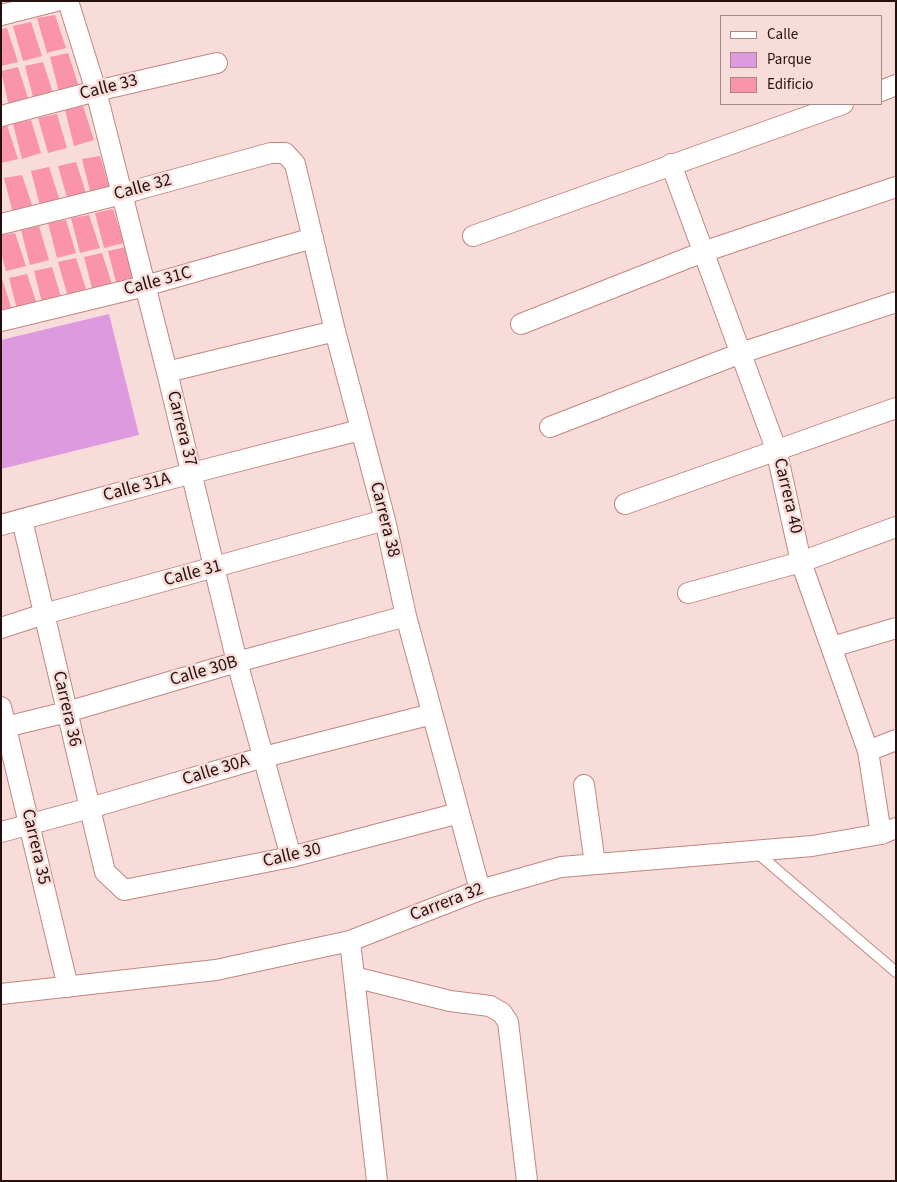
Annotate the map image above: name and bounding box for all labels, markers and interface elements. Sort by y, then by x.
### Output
legend [720,15,882,105]
text: Calle [767,24,798,45]
text: Parque [767,49,811,70]
street label: Calle 33 [78,70,140,106]
text: Edificio [767,74,814,95]
street label: Calle 32 [112,170,174,206]
street label: Calle 31C [122,263,194,301]
street label: Carrera 37 [161,389,201,469]
street label: Carrera 40 [768,456,806,536]
street label: Calle 31A [101,469,173,507]
street label: Carrera 38 [364,480,404,560]
street label: Calle 31 [162,556,224,592]
street label: Calle 30B [168,652,240,692]
street label: Carrera 36 [47,669,85,749]
street label: Calle 30A [180,751,252,791]
street label: Carrera 35 [16,807,54,887]
street label: Calle 30 [261,839,323,873]
street label: Carrera 32 [407,879,487,927]

